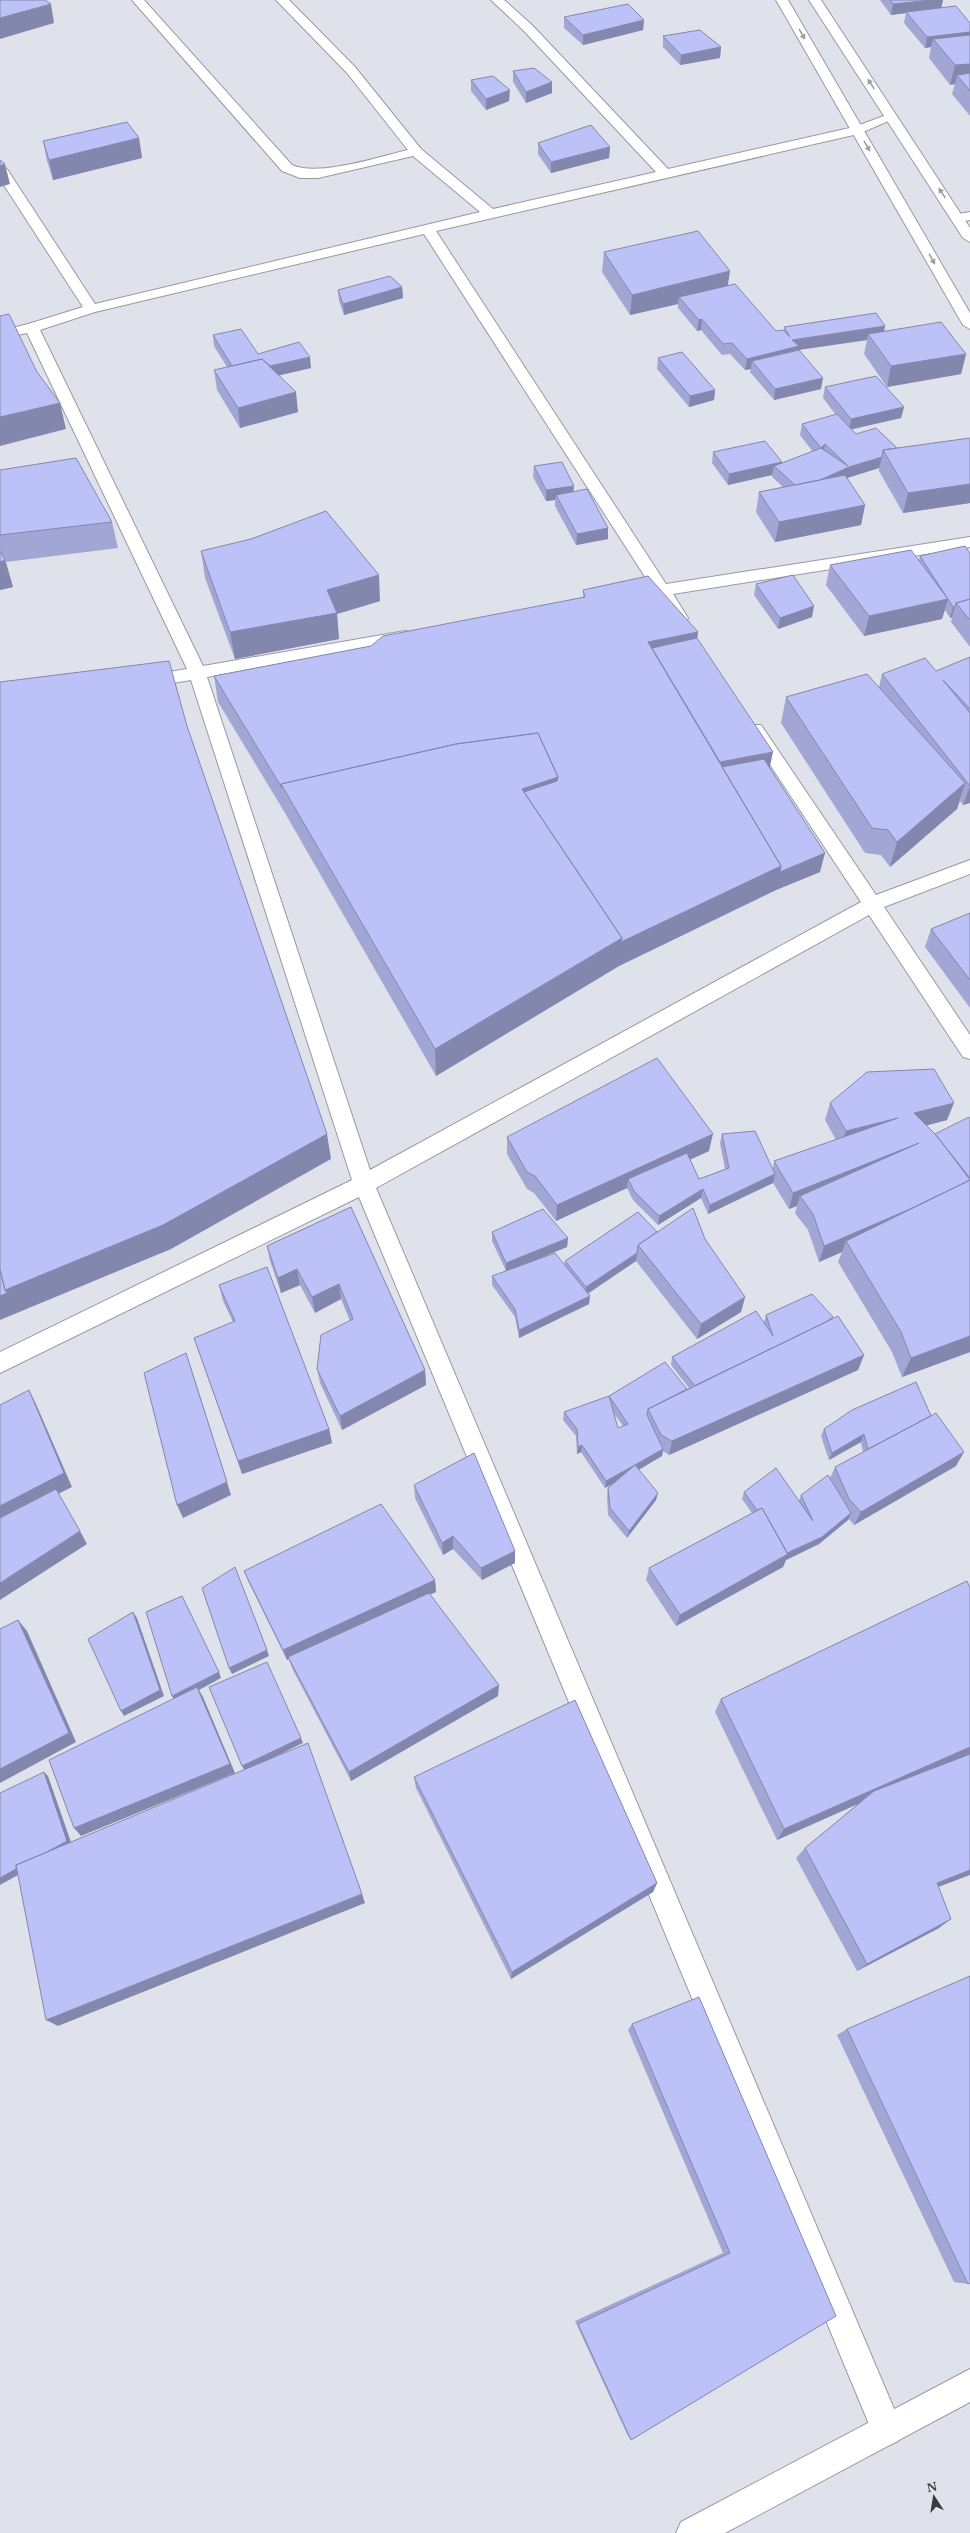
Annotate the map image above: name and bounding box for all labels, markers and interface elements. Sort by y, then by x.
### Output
one-way arrow [798,28,805,40]
one-way arrow [867,79,875,90]
one-way arrow [864,140,871,152]
one-way arrow [938,187,945,199]
one-way arrow [929,253,936,264]
north arrow [914,2477,954,2517]
text: N [925,2479,939,2495]

